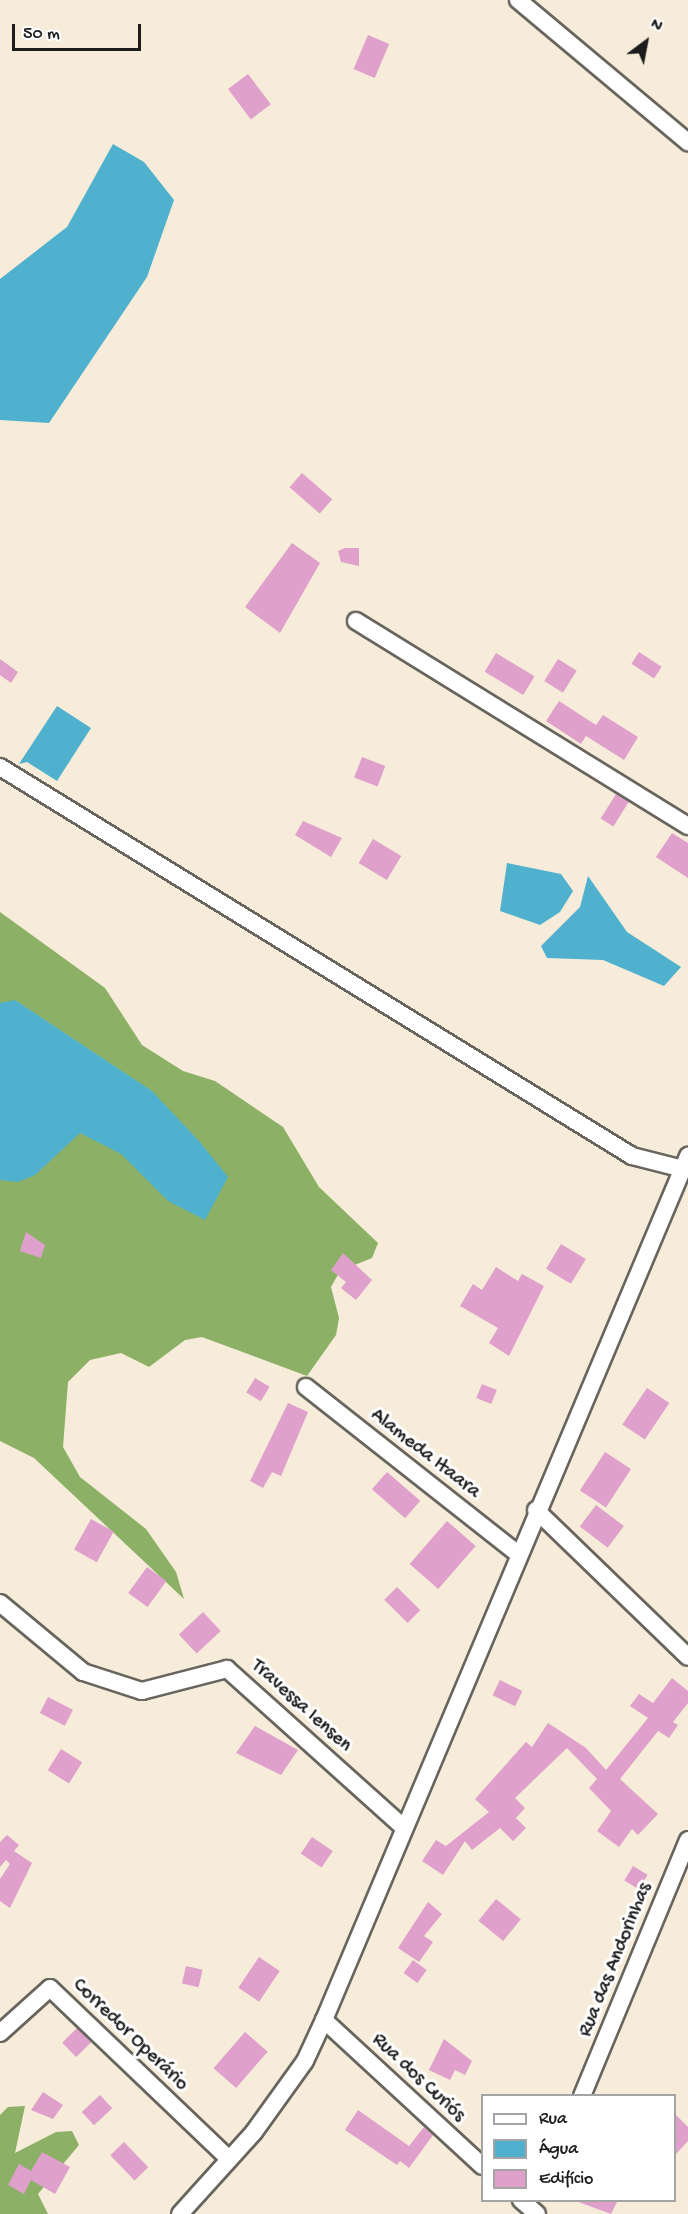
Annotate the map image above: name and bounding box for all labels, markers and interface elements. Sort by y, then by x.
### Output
scale bar [15,12,144,50]
north arrow [616,12,676,72]
text: N [646,15,665,37]
text: 50 m [23,24,60,45]
street label: Alameda Itaara [365,1404,485,1504]
street label: Travessa Iensen [246,1654,356,1758]
street label: Rua das Andorinhas [574,1879,658,2041]
street label: Corredor Operário [67,1974,193,2096]
street label: Rua dos Curiós [366,2029,470,2127]
legend [481,2094,676,2202]
text: Rua [539,2109,567,2130]
text: Água [539,2139,578,2160]
text: Edifício [539,2169,593,2190]

